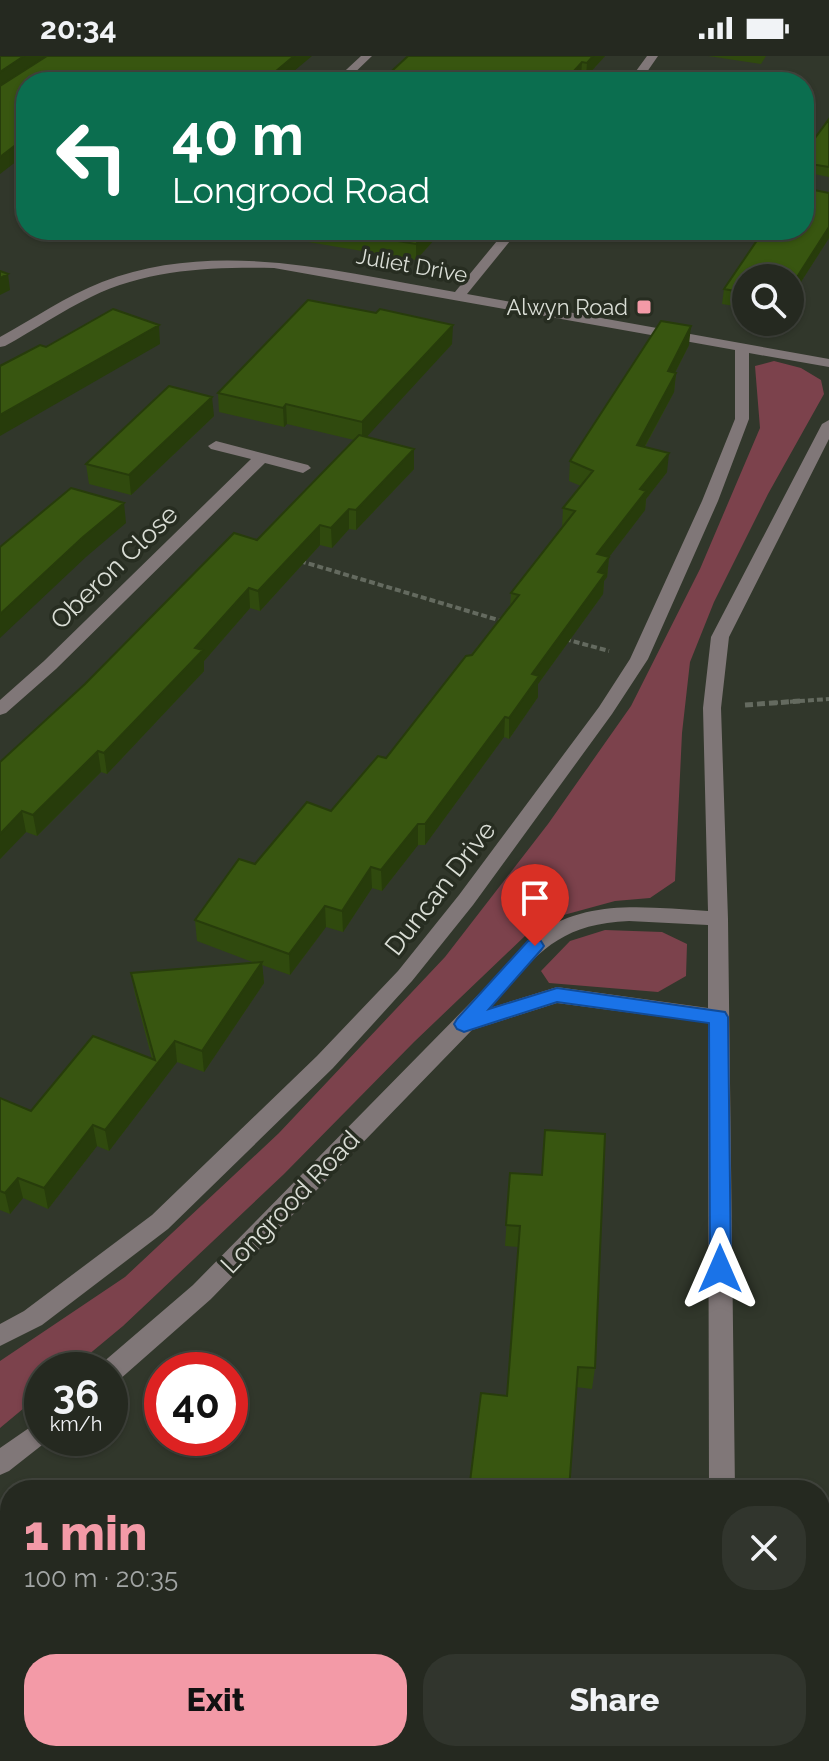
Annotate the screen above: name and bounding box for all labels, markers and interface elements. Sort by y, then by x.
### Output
text: 20:34 [40,11,117,46]
text: 40 m [172,102,304,168]
icon: left [40,104,144,208]
text: Longrood Road [172,169,430,211]
street label: Juliet Drive [354,242,470,288]
map controls [732,264,804,336]
button: search [732,264,804,336]
place label: Alwyn Road [506,294,628,320]
marker: Alwyn Road [635,298,653,316]
street label: Oberon Close [44,499,184,635]
street label: Duncan Drive [378,815,502,961]
pin [501,864,569,946]
icon: arrive [513,876,557,920]
street label: Longrood Road [214,1125,366,1279]
position arrow [678,1227,762,1311]
speed limit sign: 40 [144,1352,248,1456]
text: 36 [53,1370,99,1417]
text: km/h [50,1412,102,1436]
text: 1 min [24,1505,147,1561]
button: close [722,1506,806,1590]
text: 100 m · 20:35 [24,1563,178,1593]
button: Exit [24,1654,407,1746]
button: Share [423,1654,806,1746]

